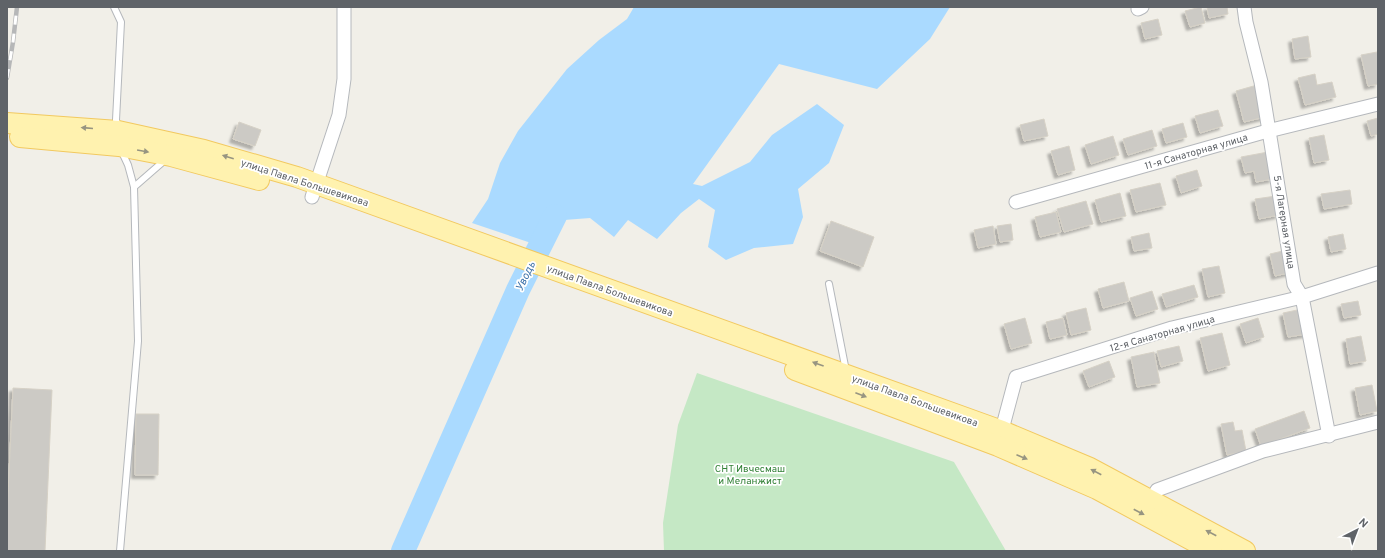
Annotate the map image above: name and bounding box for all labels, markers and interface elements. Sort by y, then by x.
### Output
one-way arrow [81,125,93,132]
street label: 11-я Санаторная улица [1143,131,1249,173]
one-way arrow [137,148,149,154]
one-way arrow [221,154,233,160]
street label: улица Павла Большевикова [239,157,370,210]
street label: 5-я Лагерная улица [1270,175,1297,270]
water label: Уводь [513,259,539,294]
street label: улица Павла Большевикова [545,262,674,320]
street label: 12-я Санаторная улица [1108,313,1216,356]
one-way arrow [812,361,824,367]
street label: улица Павла Большевикова [850,372,979,430]
one-way arrow [855,393,867,399]
one-way arrow [1016,454,1027,460]
park label: СНТ Ивчесмаш и Меланжист [715,463,785,488]
one-way arrow [1090,468,1102,475]
one-way arrow [1133,509,1145,515]
north arrow [1337,510,1377,550]
text: N [1355,515,1371,531]
one-way arrow [1205,529,1217,536]

